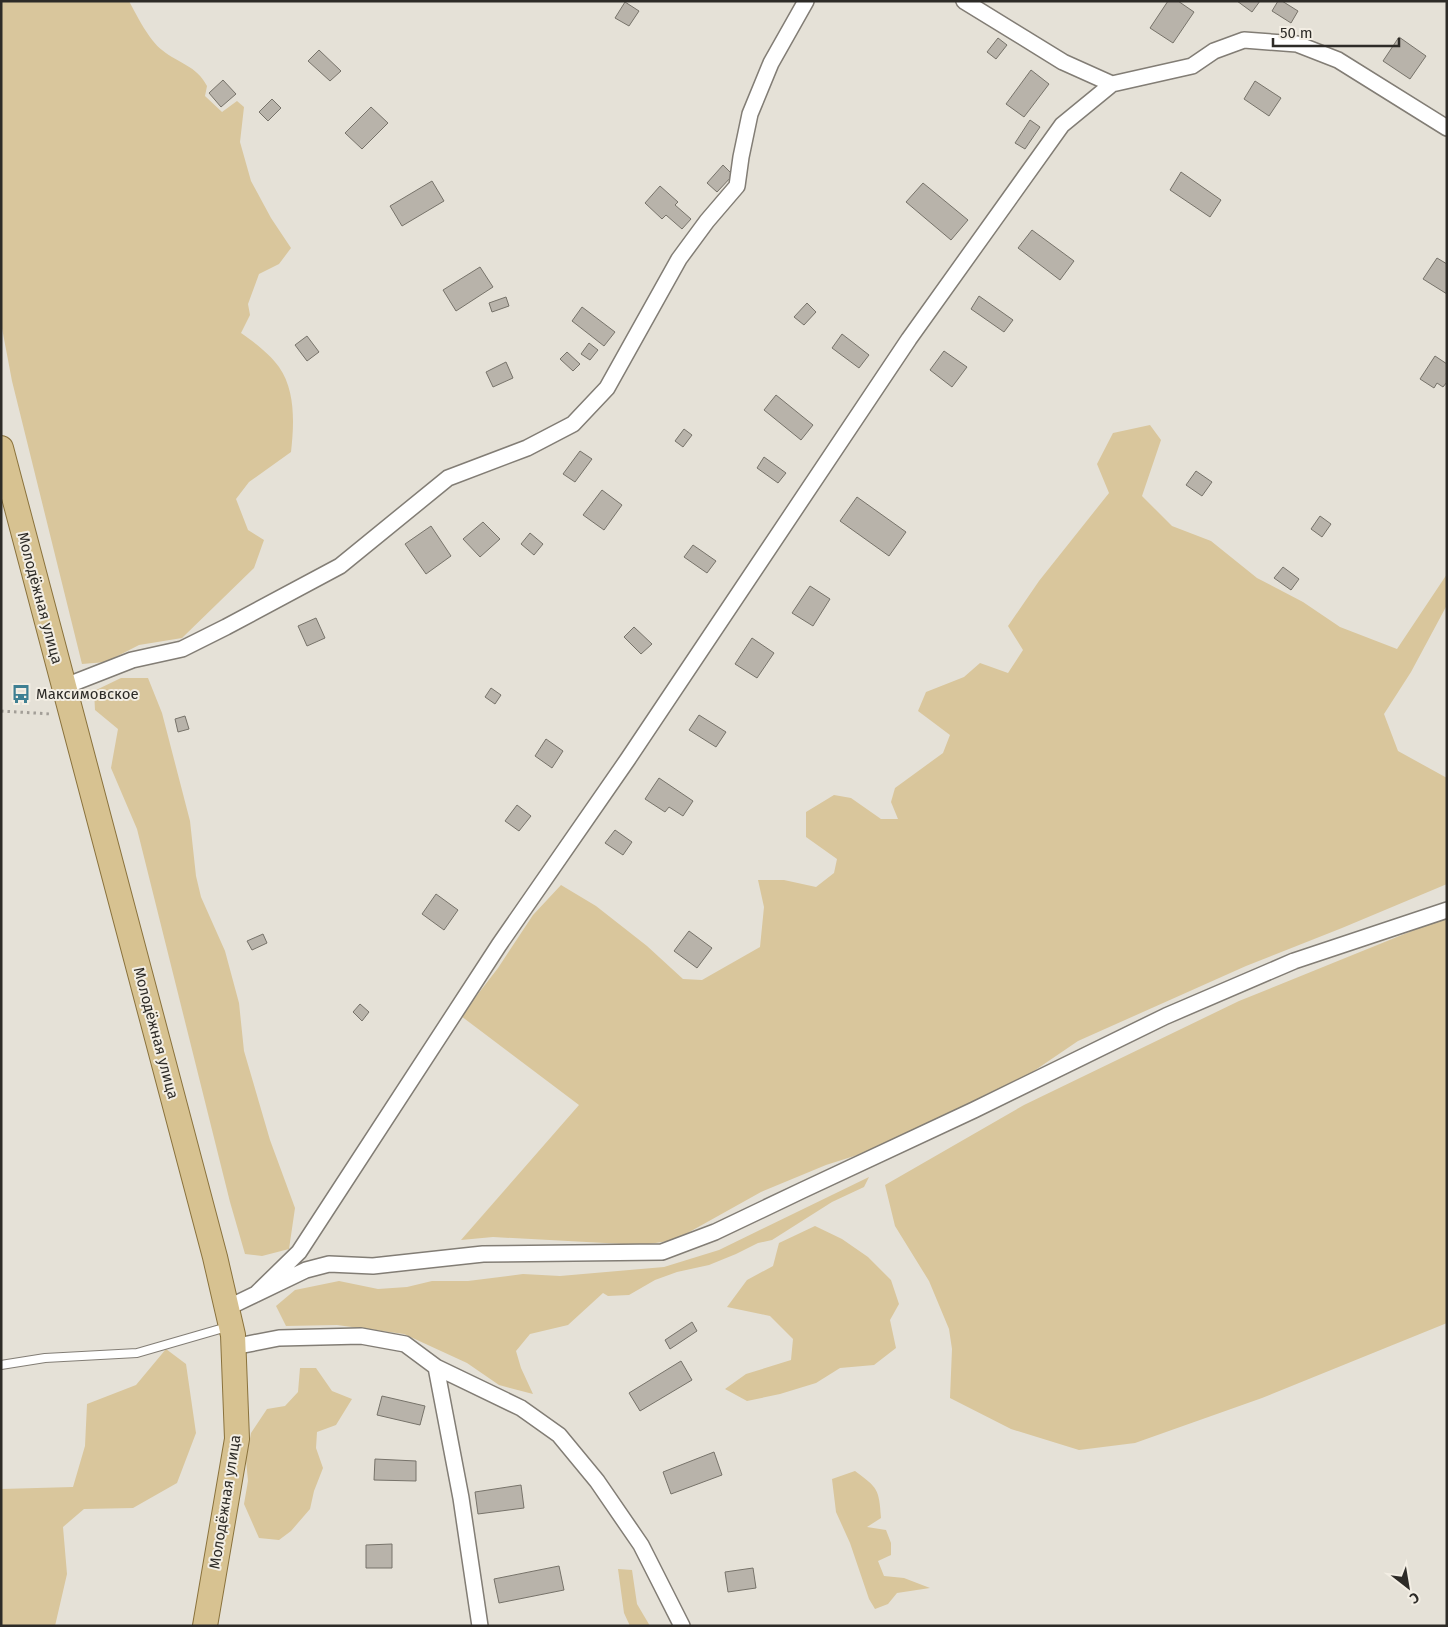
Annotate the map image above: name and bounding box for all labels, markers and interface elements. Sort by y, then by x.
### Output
scale bar [1273,15,1399,47]
text: 50 m [1280,24,1313,42]
street label: Молодёжная улица [14,530,66,666]
bus stop icon: Максимовское [10,683,32,705]
place label: Максимовское [36,685,139,703]
street label: Молодёжная улица [130,965,182,1101]
street label: Молодёжная улица [205,1434,245,1570]
north arrow [1383,1562,1433,1612]
text: С [1407,1588,1422,1607]

